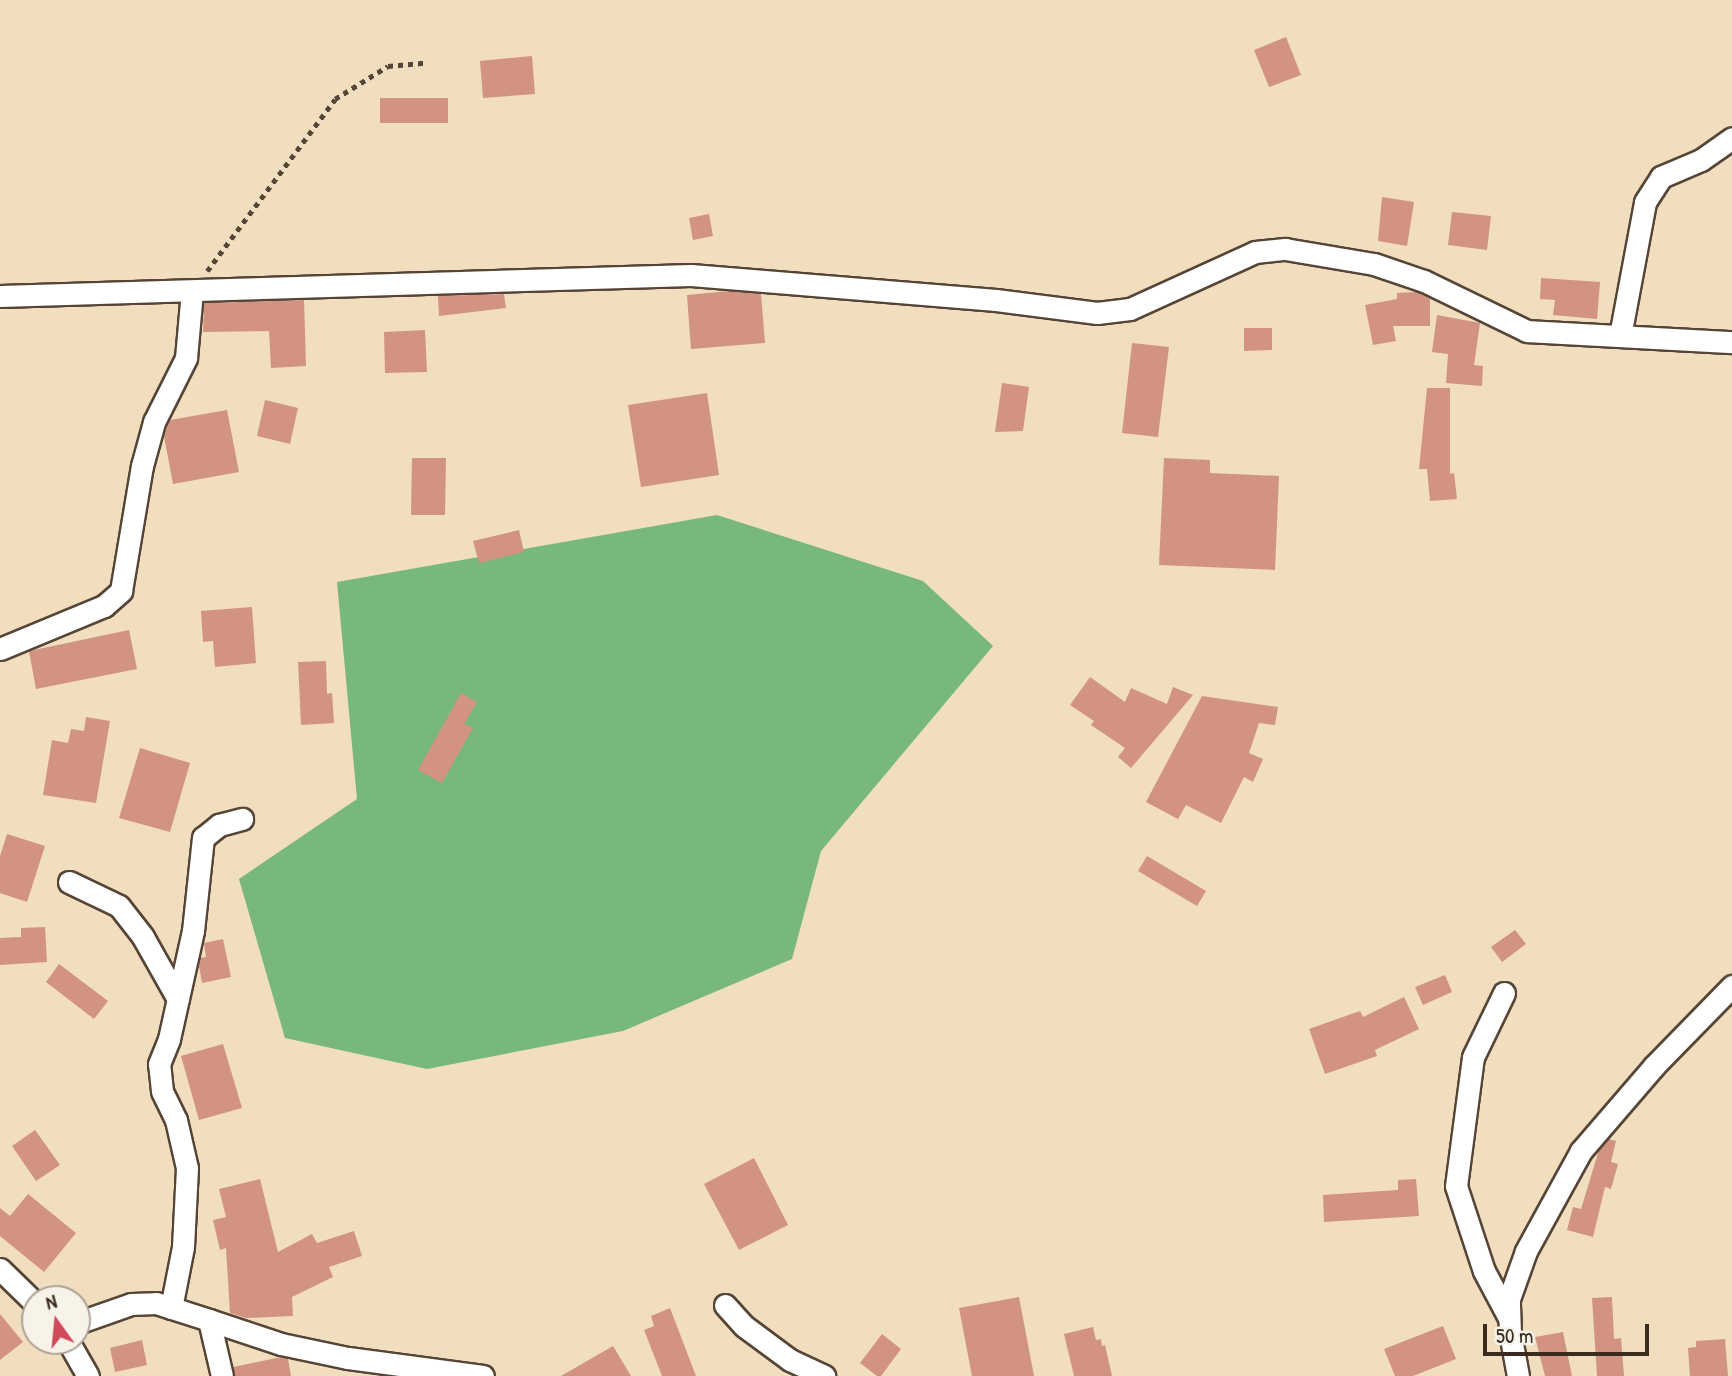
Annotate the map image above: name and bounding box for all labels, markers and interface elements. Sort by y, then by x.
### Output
north arrow [21,1285,91,1355]
text: N [43,1288,59,1316]
scale bar [1487,1310,1653,1354]
text: 50 m [1496,1321,1533,1350]

